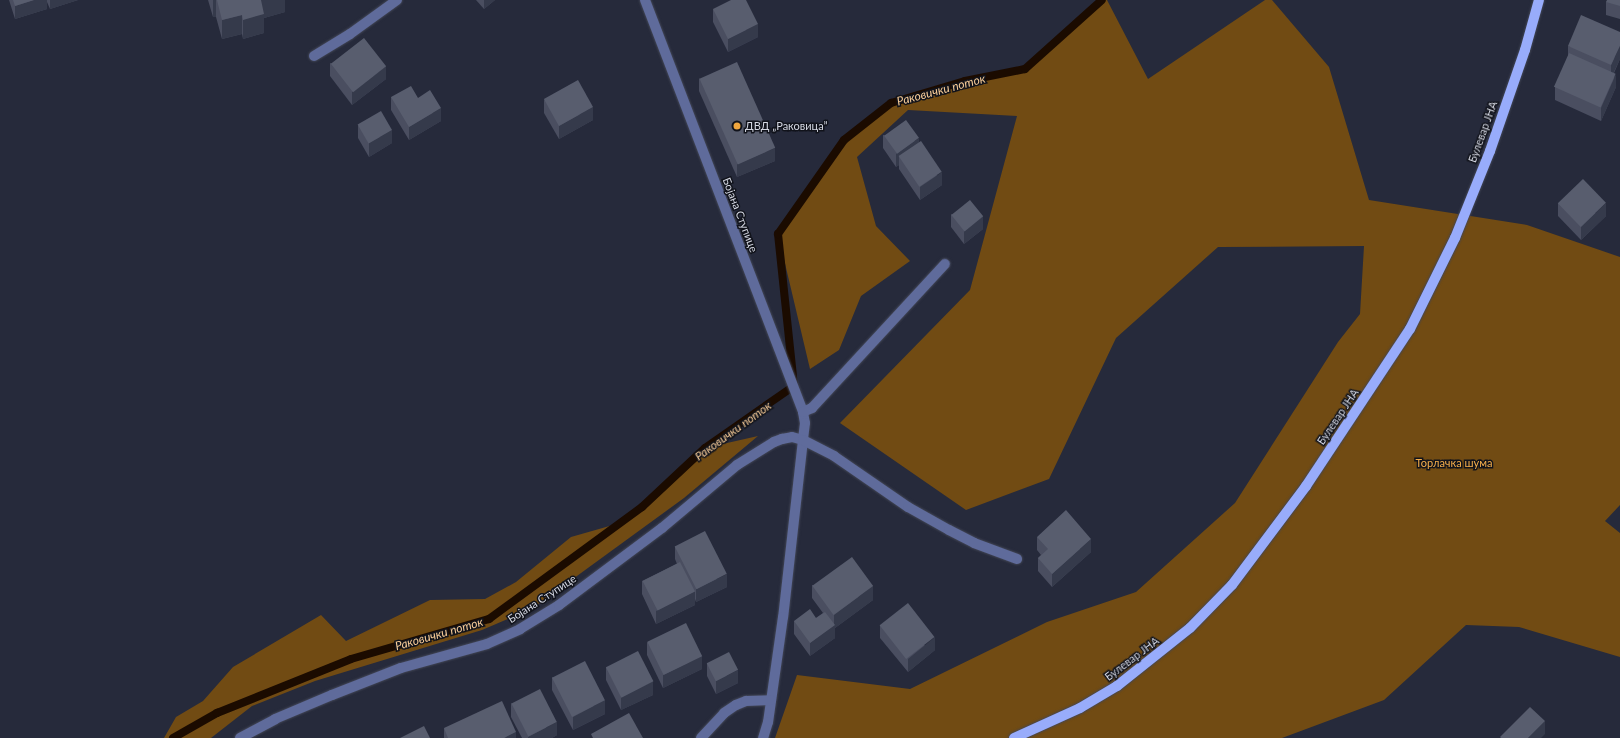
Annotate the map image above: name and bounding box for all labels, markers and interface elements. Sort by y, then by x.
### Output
water label: Раковички поток [895,71,987,109]
street label: Булевар ЈНА [1466,100,1500,164]
place label: ДВД „Раковица” [745,119,828,133]
marker: ДВД „Раковица” [732,121,742,131]
street label: Бојана Ступице [720,176,760,254]
street label: Булевар ЈНА [1315,387,1361,447]
water label: Раковички поток [692,398,774,464]
park label: Торлачка шума [1416,456,1492,470]
street label: Бојана Ступице [505,572,579,626]
water label: Раковички поток [393,615,485,653]
street label: Булевар ЈНА [1102,634,1162,684]

